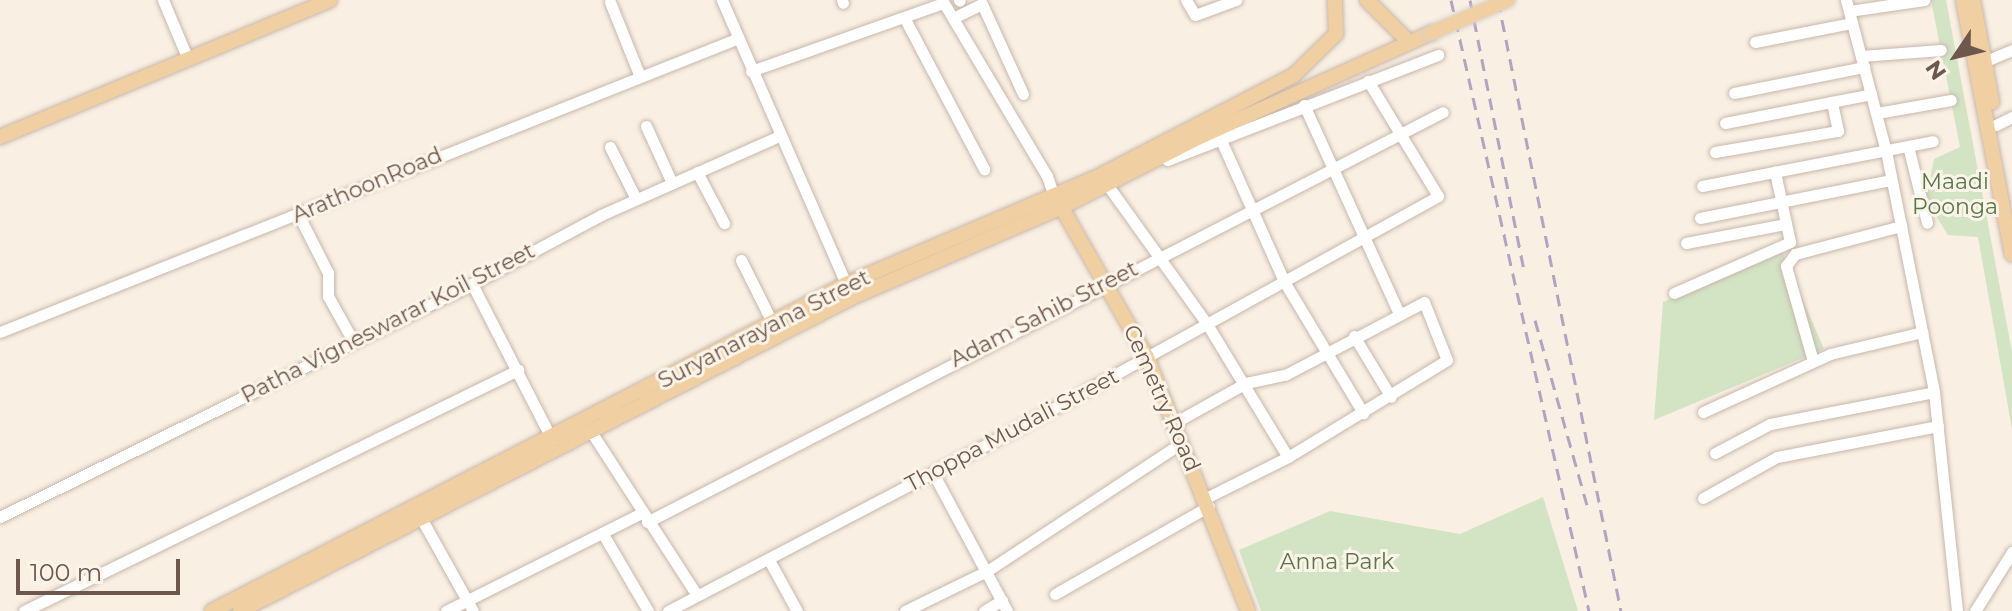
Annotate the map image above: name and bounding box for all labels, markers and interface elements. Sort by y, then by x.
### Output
north arrow [1916,16,1996,96]
text: N [1920,55,1952,85]
street label: ArathoonRoad [288,141,446,229]
park label: Maadi Poonga [1912,168,1998,220]
street label: Patha Vigneswarar Koil Street [237,237,539,409]
street label: Adam Sahib Street [946,255,1142,373]
street label: Suryanarayana Street [654,264,874,394]
street label: Cemetry Road [1118,321,1206,475]
street label: Thoppa Mudali Street [901,363,1123,497]
scale bar [20,543,184,593]
park label: Anna Park [1280,549,1394,575]
text: 100 m [30,558,102,587]

